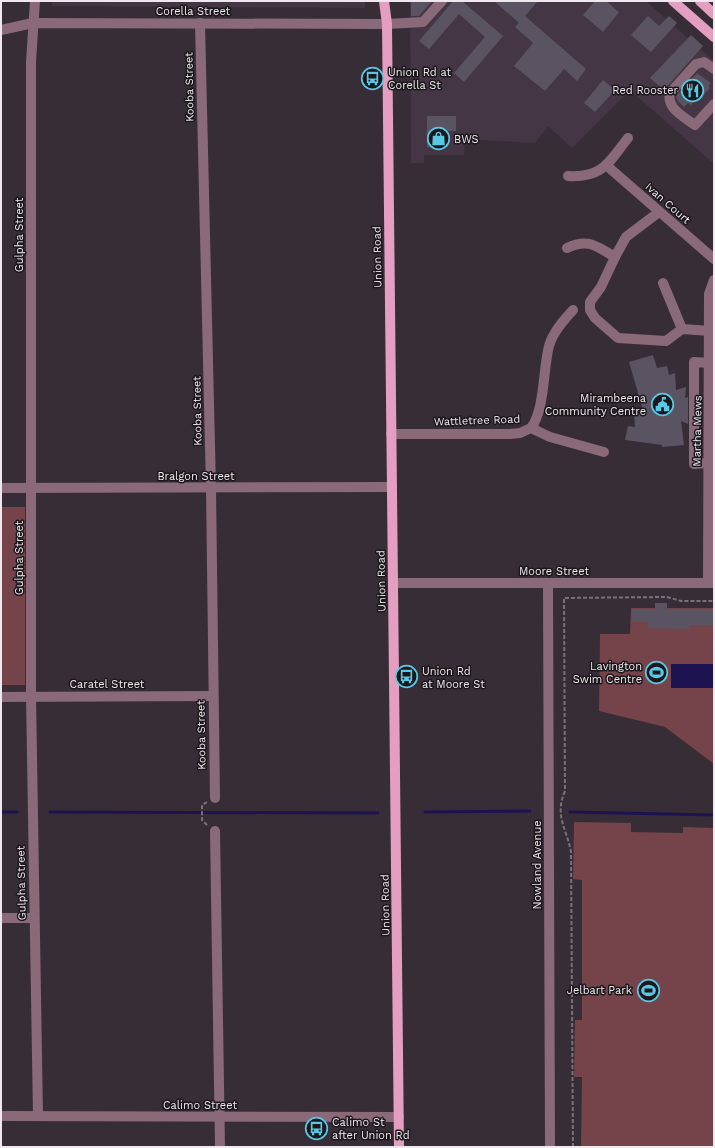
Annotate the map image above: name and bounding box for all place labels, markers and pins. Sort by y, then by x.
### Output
bus stop icon: Union Rd at Corella St [359,65,385,91]
place label: Union Rd at Corella St [388,66,451,92]
restaurant icon: Red Rooster [680,77,706,103]
place label: Red Rooster [612,84,679,97]
shop icon: BWS [425,126,451,152]
place label: BWS [454,133,479,146]
public building icon: Mirambeena Community Centre [649,391,675,417]
place label: Mirambeena Community Centre [545,392,646,418]
sports icon: Lavington Swim Centre [644,659,670,685]
place label: Lavington Swim Centre [573,660,642,686]
bus stop icon: Union Rd at Moore St [394,664,420,690]
place label: Union Rd at Moore St [422,665,485,691]
sports icon: Jelbart Park [635,977,661,1003]
place label: Jelbart Park [567,984,632,997]
bus stop icon: Calimo St after Union Rd [303,1115,329,1141]
place label: Calimo St after Union Rd [332,1116,410,1142]

